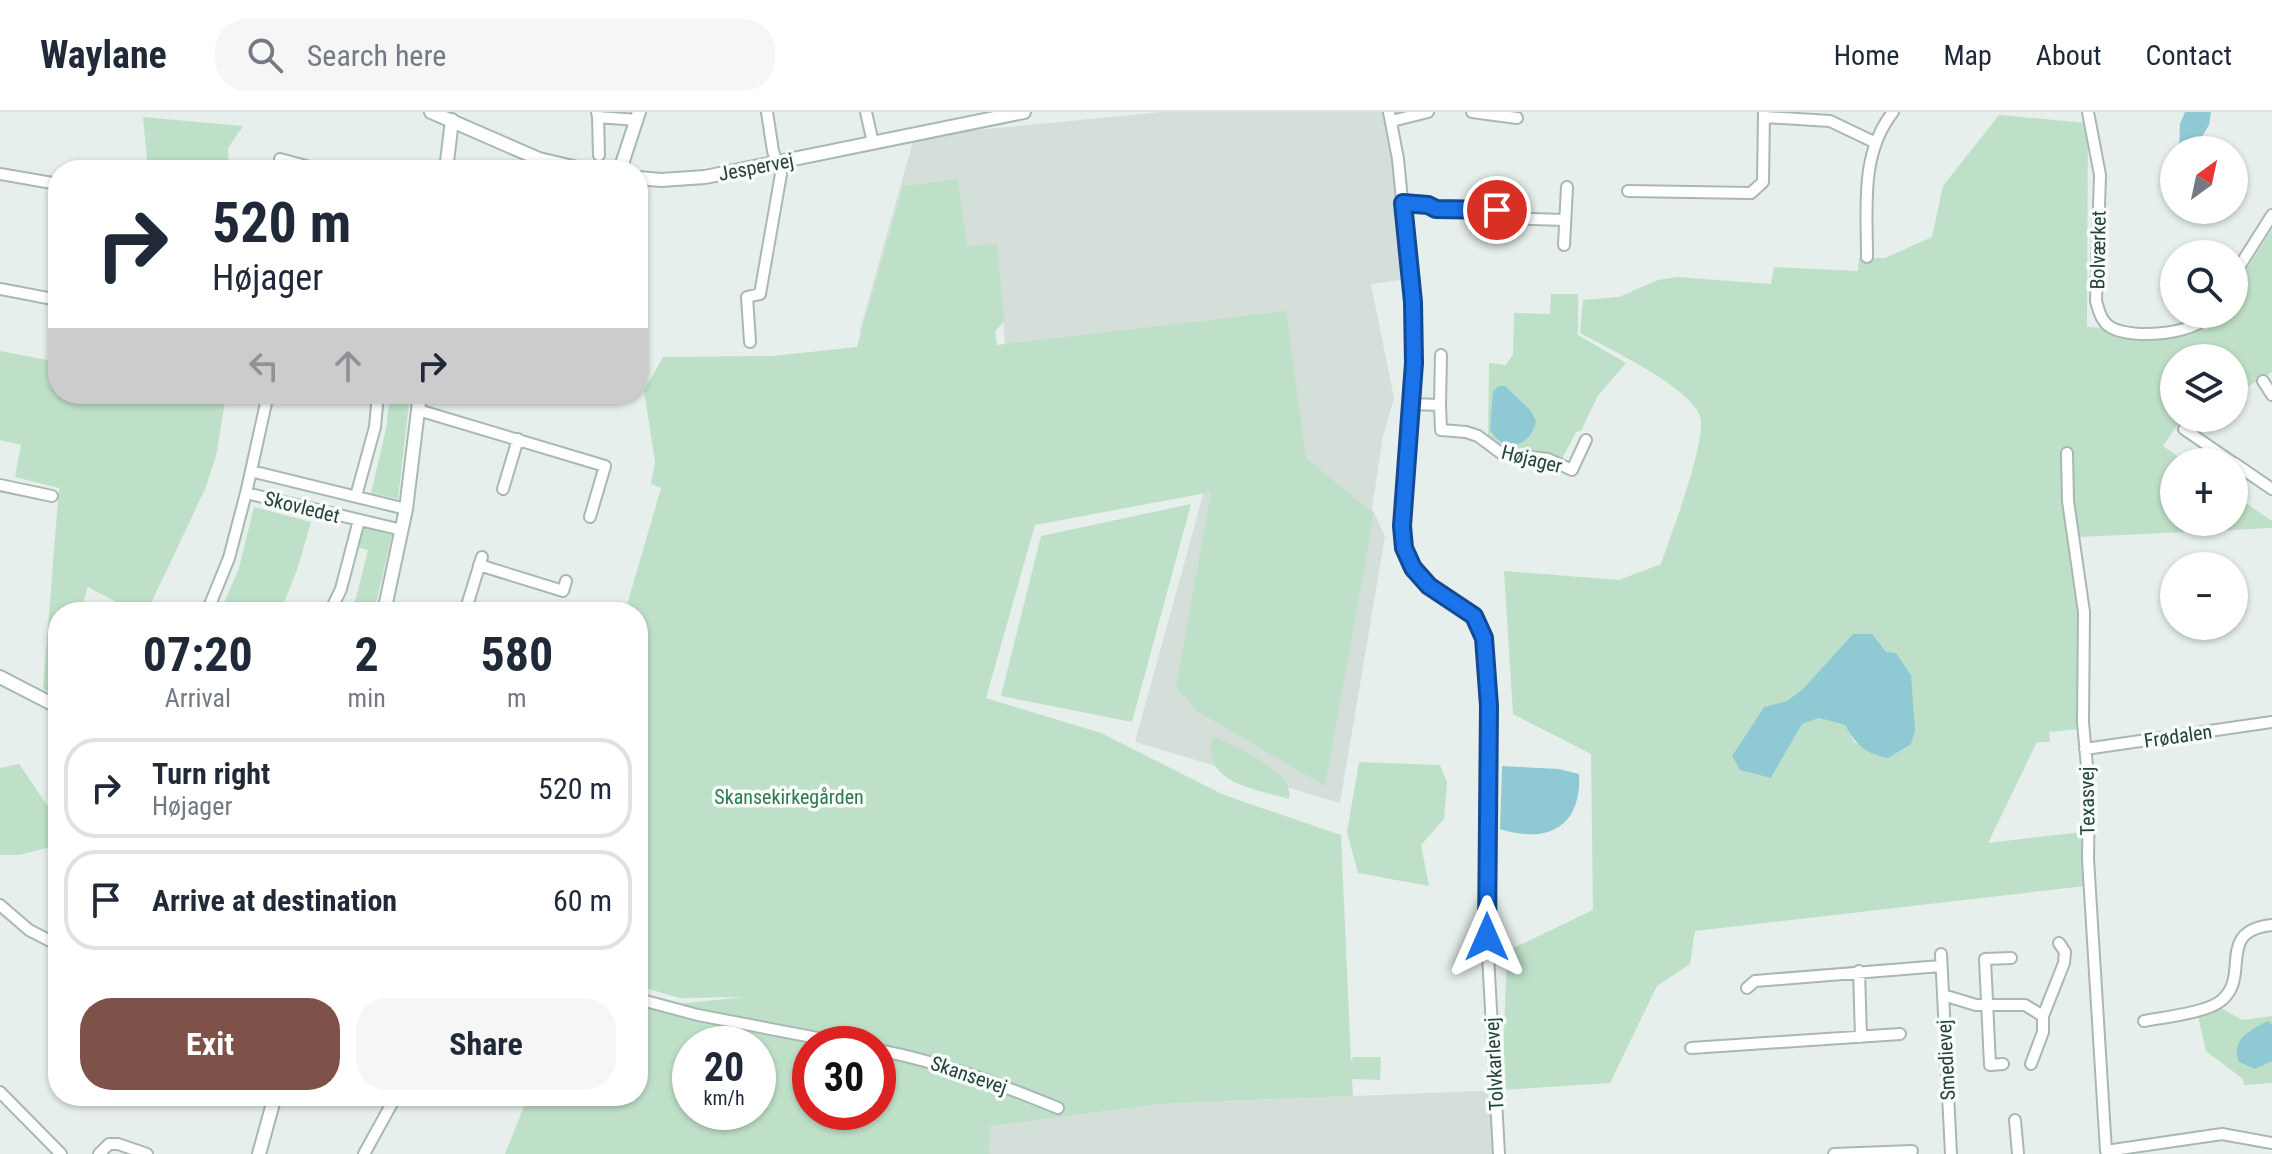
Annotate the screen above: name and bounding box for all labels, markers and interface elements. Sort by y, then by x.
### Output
search box [215,19,775,91]
text: Waylane [40,33,167,77]
icon: search [243,33,287,77]
text: Search here [307,38,446,73]
text: Home [1834,39,1899,72]
text: Map [1943,39,1992,72]
text: About [2036,39,2102,72]
text: Contact [2146,39,2232,72]
north arrow [2160,136,2248,224]
map controls [2160,136,2248,640]
street label: Jespervej [716,148,796,186]
pin [1463,176,1531,244]
icon: arrive [1475,188,1519,232]
text: 520 m [212,190,351,256]
icon: right [80,192,184,296]
street label: Bolværket [2085,210,2111,290]
button: search [2160,240,2248,328]
text: Højager [212,257,323,299]
icon: left [242,344,286,388]
icon: ahead [326,344,370,388]
icon: right [410,344,454,388]
button: layers [2160,344,2248,432]
street label: Højager [1499,440,1565,478]
button: + [2160,448,2248,536]
street label: Skovledet [262,486,342,528]
button: − [2160,552,2248,640]
text: 07:20 [143,626,253,683]
text: 2 [355,626,379,683]
text: 580 [480,626,553,683]
text: Arrival [165,683,231,713]
text: min [348,683,386,713]
text: m [507,683,527,713]
street label: Frødalen [2142,719,2214,753]
text: Turn right [152,756,270,791]
icon: right [84,766,128,810]
street label: Texasvej [2074,766,2100,836]
text: 520 m [538,771,612,806]
park label: Skansekirkegården [714,785,864,809]
text: Højager [152,791,232,821]
icon: arrive [84,878,128,922]
text: Arrive at destination [152,883,397,918]
text: 60 m [553,883,612,918]
position arrow [1445,895,1529,979]
button: Exit [80,998,340,1090]
button: Share [356,998,616,1090]
street label: Tolvkarlevej [1480,1017,1508,1111]
street label: Smedievej [1932,1019,1960,1101]
speed limit sign: 30 [792,1026,896,1130]
text: 20 [704,1044,744,1091]
street label: Skansevej [928,1051,1010,1099]
text: km/h [703,1086,745,1110]

